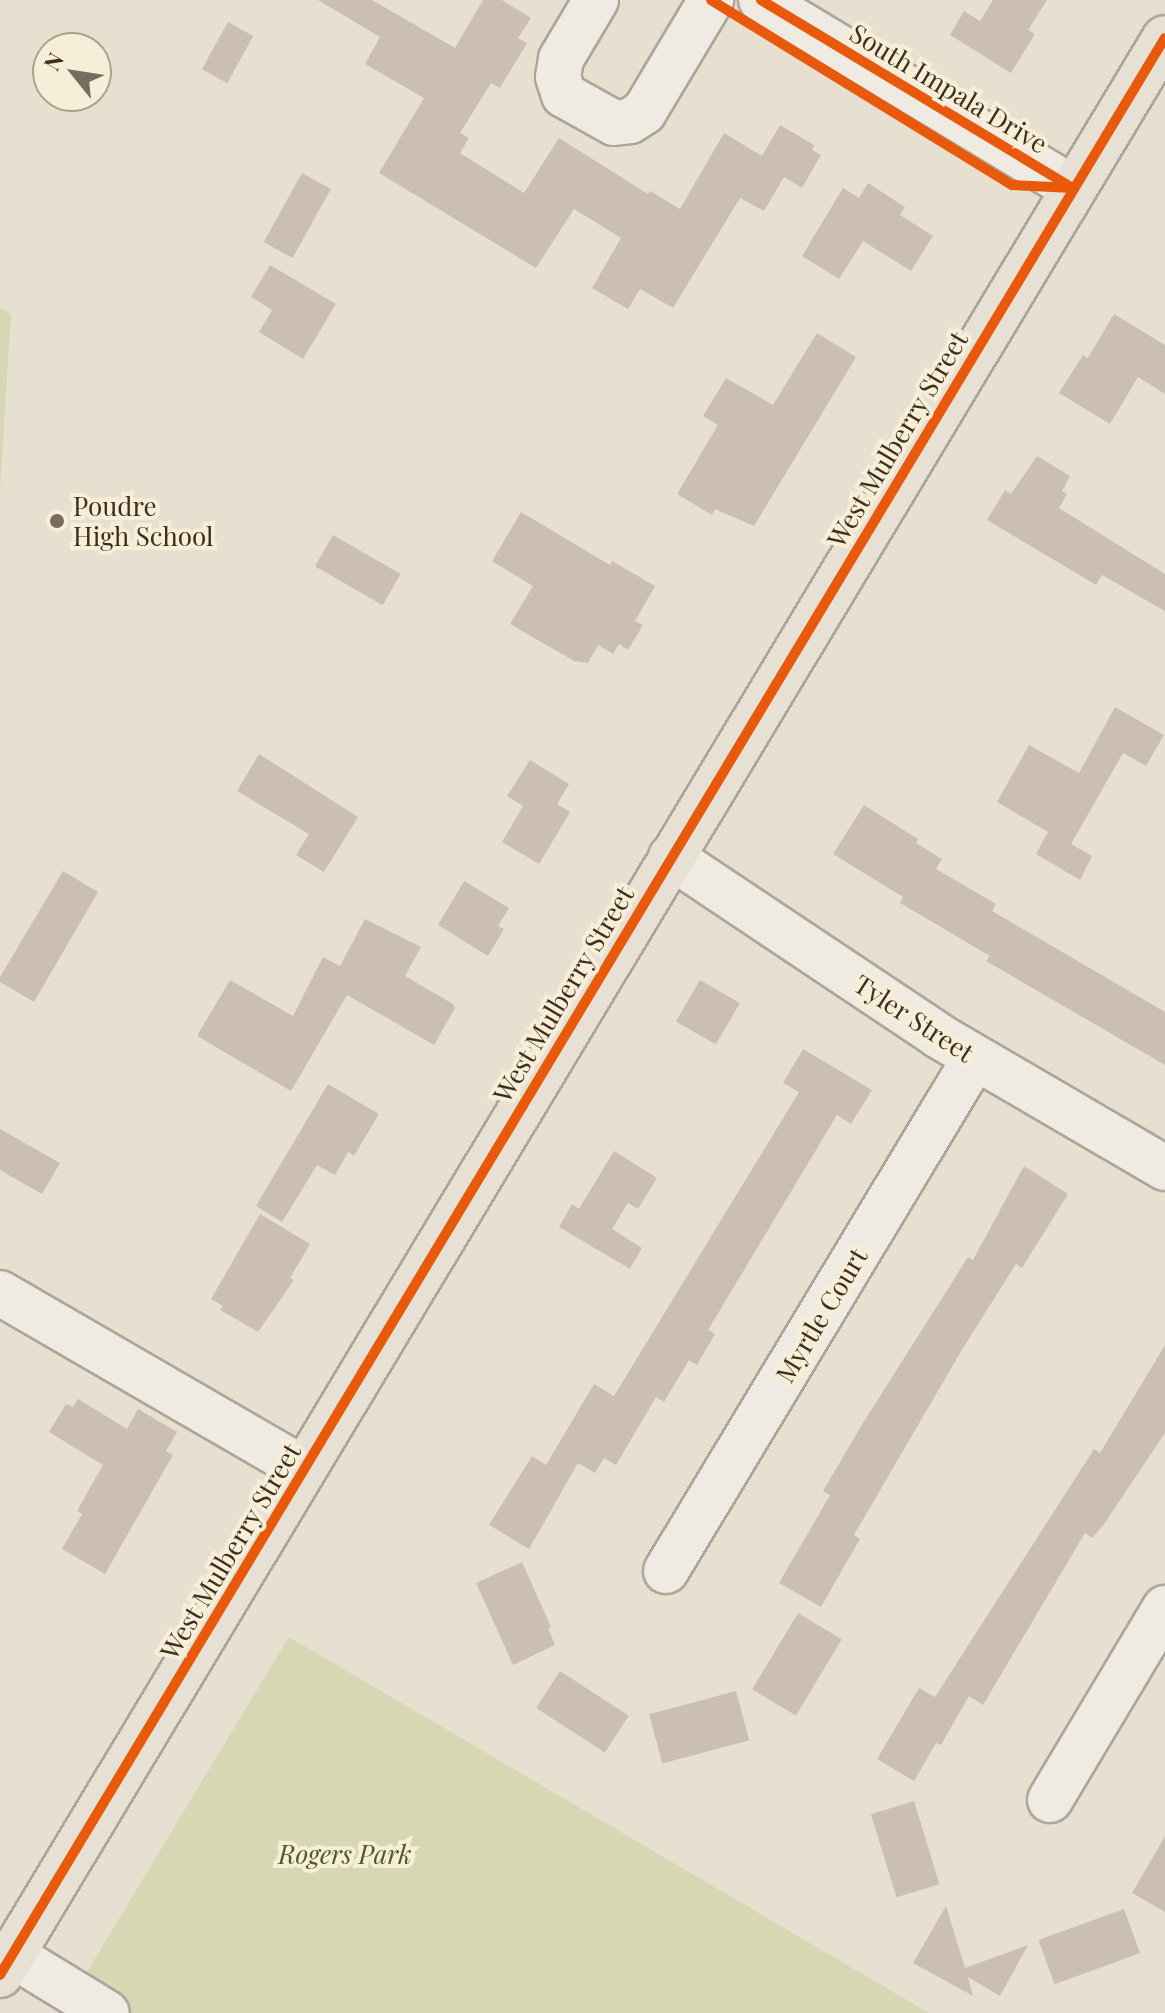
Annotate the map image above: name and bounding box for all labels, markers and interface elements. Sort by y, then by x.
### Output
street label: South Impala Drive [845,17,1053,159]
north arrow [32,32,112,112]
text: N [36,47,70,75]
street label: West Mulberry Street [820,325,974,553]
place label: Poudre High School [73,490,213,552]
marker: Poudre High School [48,512,66,530]
street label: West Mulberry Street [486,880,640,1108]
street label: Tyler Street [848,968,980,1068]
street label: Myrtle Court [769,1242,873,1388]
street label: West Mulberry Street [153,1437,307,1665]
park label: Rogers Park [278,1838,412,1870]

